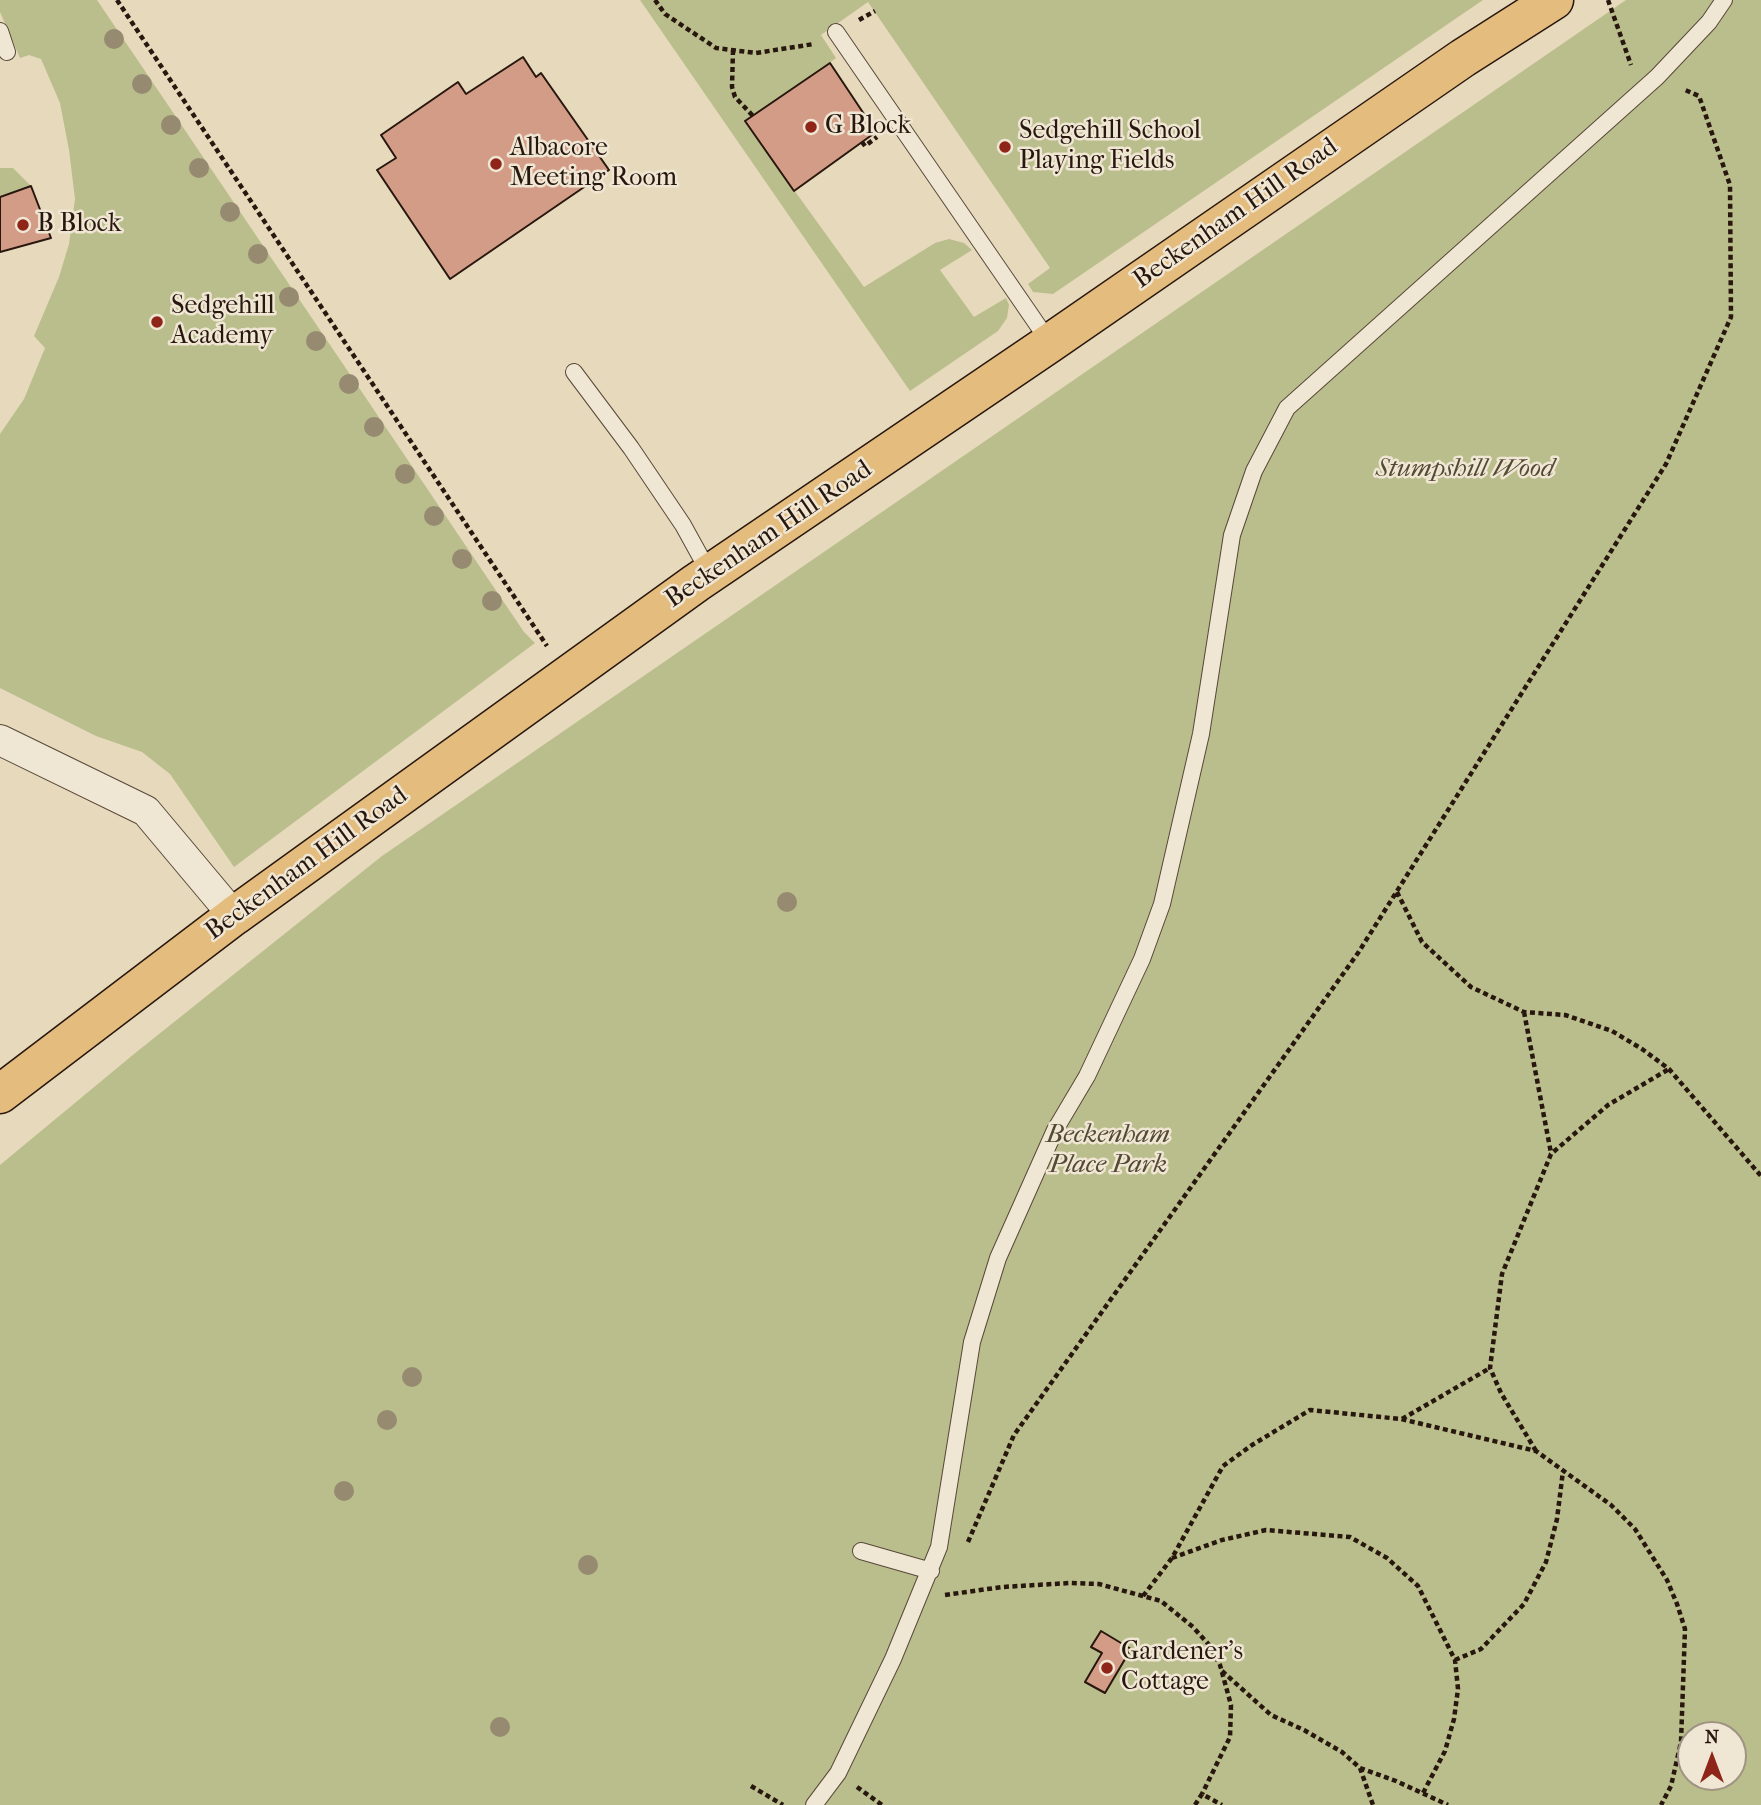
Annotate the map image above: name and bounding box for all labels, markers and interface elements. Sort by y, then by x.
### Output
place label: G Block [825,111,911,143]
place label: Sedgehill School Playing Fields [1019,116,1201,178]
marker: G Block [803,119,819,135]
street label: Beckenham Hill Road [1128,132,1344,296]
place label: Albacore Meeting Room [510,133,677,194]
marker: Sedgehill School Playing Fields [997,139,1013,155]
marker: Albacore Meeting Room [488,156,504,172]
place label: B Block [37,209,121,241]
marker: B Block [15,217,31,233]
place label: Sedgehill Academy [171,291,275,352]
marker: Sedgehill Academy [149,314,165,330]
street label: Beckenham Hill Road [660,454,878,616]
park label: Stumpshill Wood [1376,454,1554,486]
street label: Beckenham Hill Road [200,780,414,948]
park label: Beckenham Place Park [1046,1120,1170,1182]
place label: Gardener's Cottage [1121,1637,1243,1698]
marker: Gardener's Cottage [1099,1660,1115,1676]
north arrow [1677,1721,1747,1791]
text: N [1705,1726,1719,1748]

